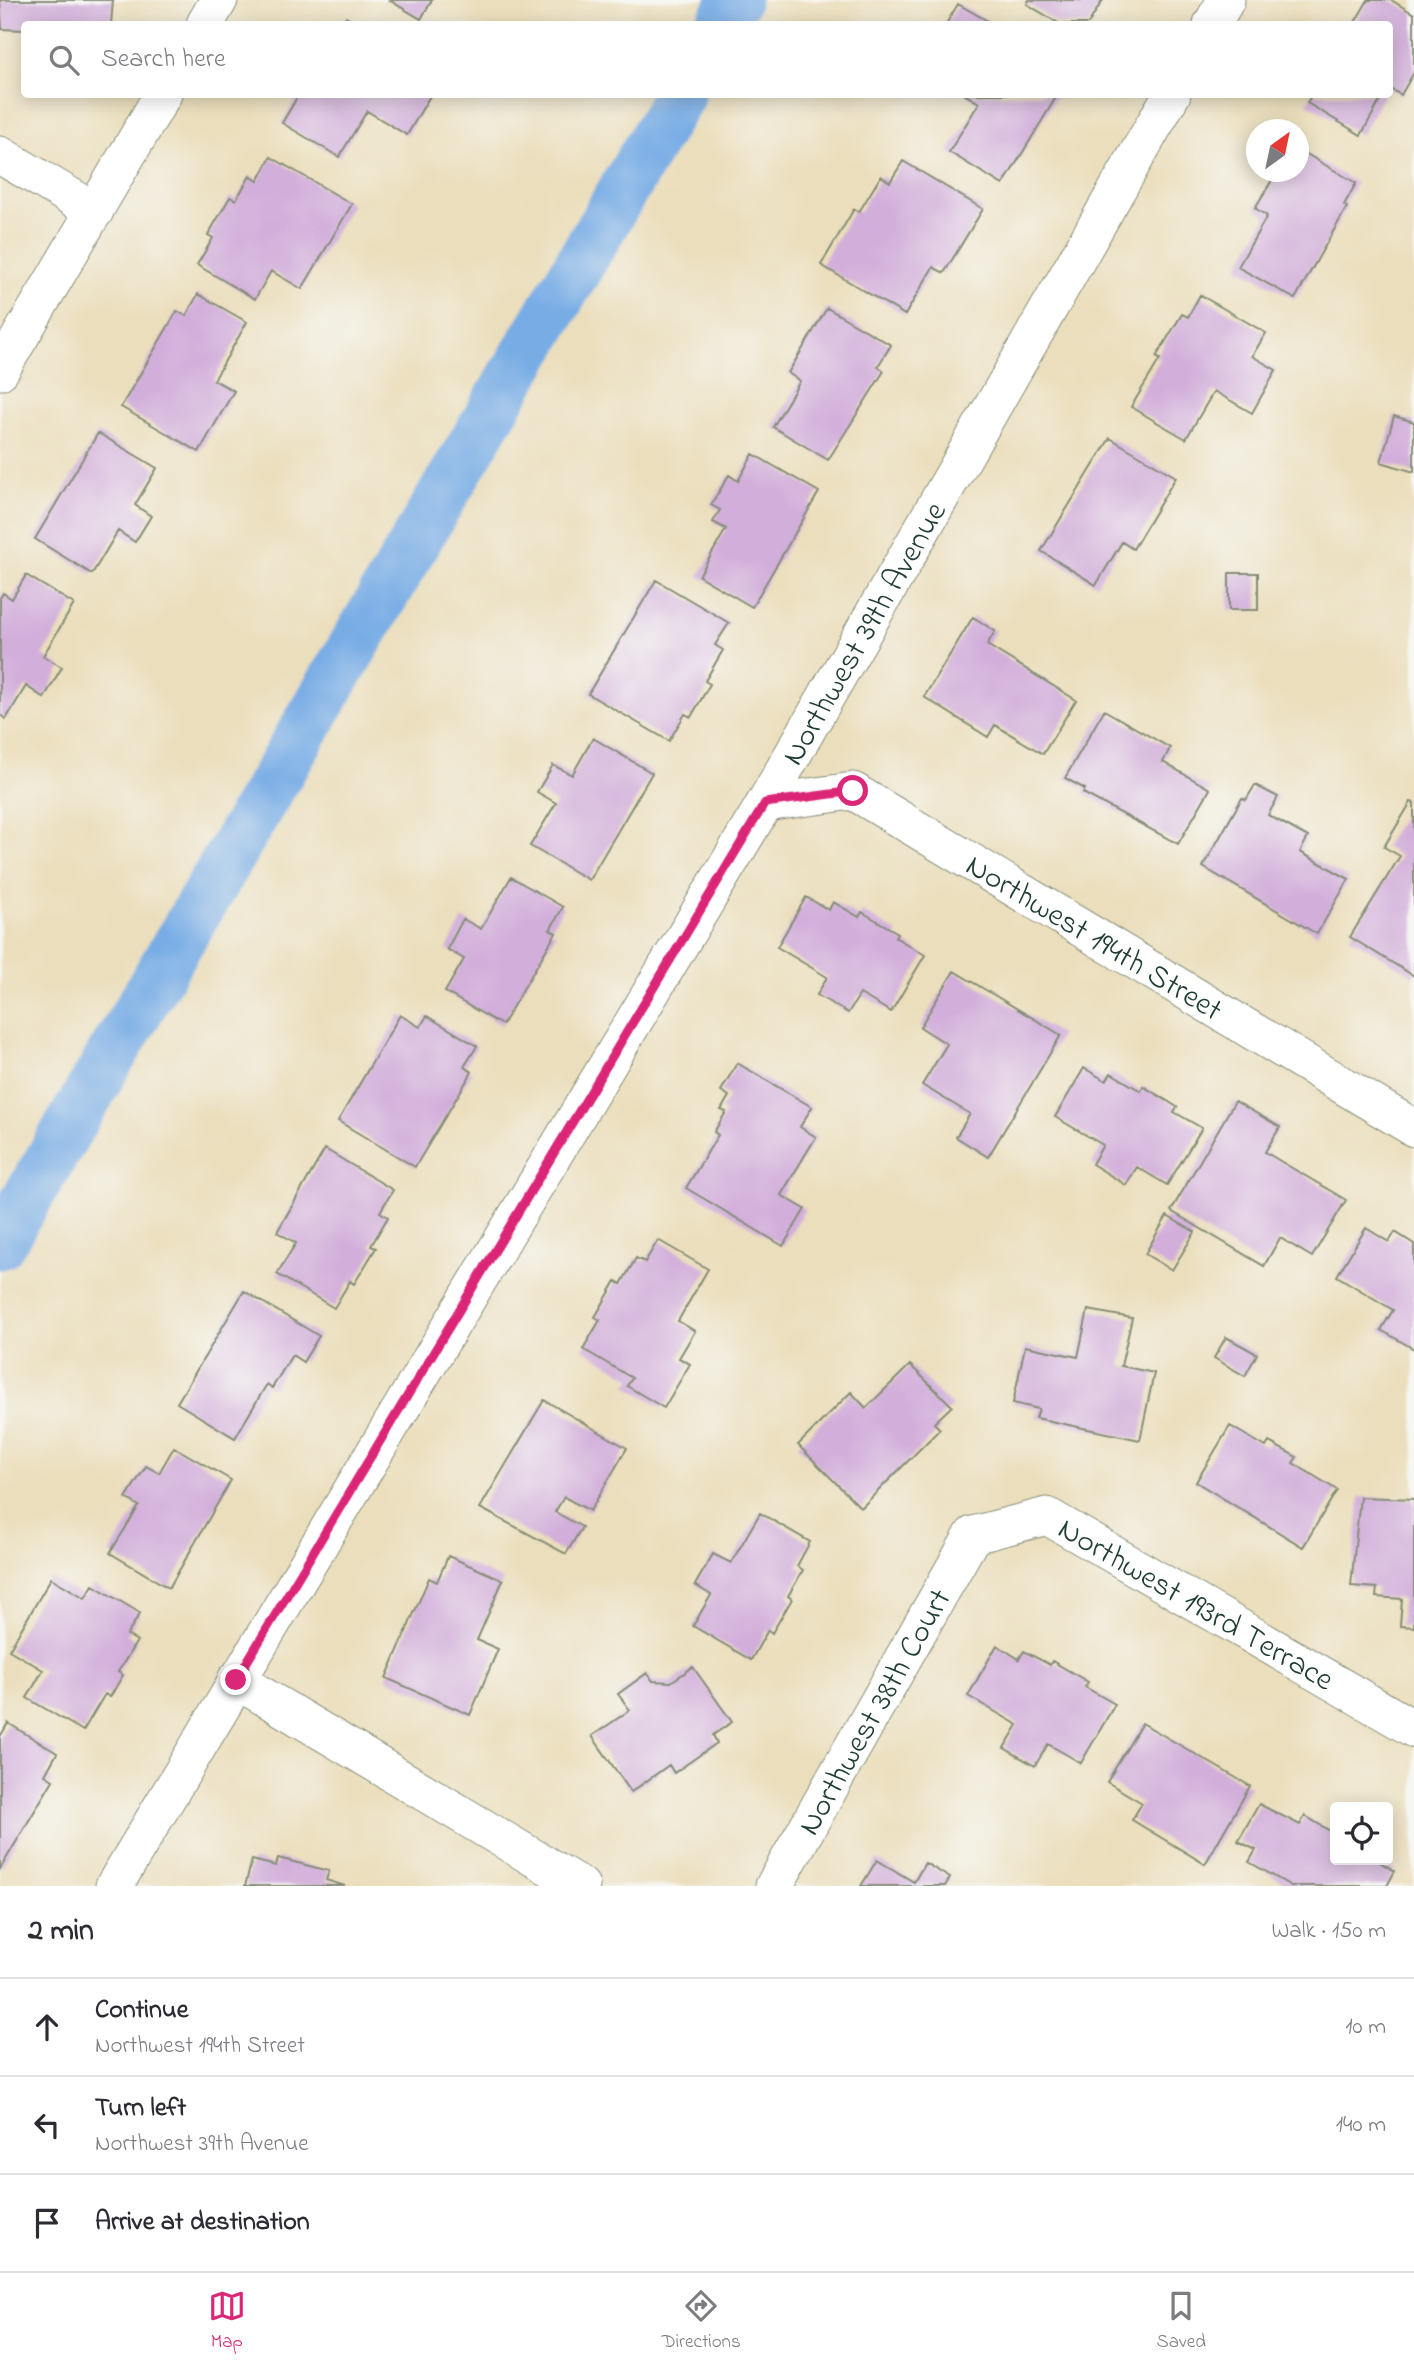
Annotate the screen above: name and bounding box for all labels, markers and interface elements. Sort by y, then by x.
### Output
search box [21,21,1393,98]
icon: search [45,41,83,79]
text: Search here [101,41,226,79]
north arrow [1246,119,1309,182]
street label: Northwest 39th Avenue [771,493,960,775]
route start [837,775,868,806]
street label: Northwest 194th Street [956,844,1231,1035]
street label: Northwest 193rd Terrace [1048,1507,1342,1705]
street label: Northwest 38th Court [787,1581,965,1845]
route end [220,1664,251,1695]
map controls [1330,1802,1393,1865]
button: locate [1330,1802,1393,1865]
text: 2 min [28,1910,94,1954]
text: Walk · 150 m [1271,1915,1386,1948]
text: Continue [95,1992,188,2030]
icon: ahead [28,2008,66,2046]
text: 10 m [1345,2011,1386,2044]
text: Northwest 194th Street [95,2030,305,2063]
text: Turn left [95,2090,186,2128]
icon: left [28,2106,66,2144]
text: 140 m [1336,2109,1386,2142]
text: Northwest 39th Avenue [95,2128,308,2161]
icon: arrive [28,2204,66,2242]
text: Arrive at destination [95,2204,310,2242]
tab: Map [208,2287,246,2356]
tab: Directions [662,2287,741,2356]
tab: Saved [1157,2287,1206,2356]

